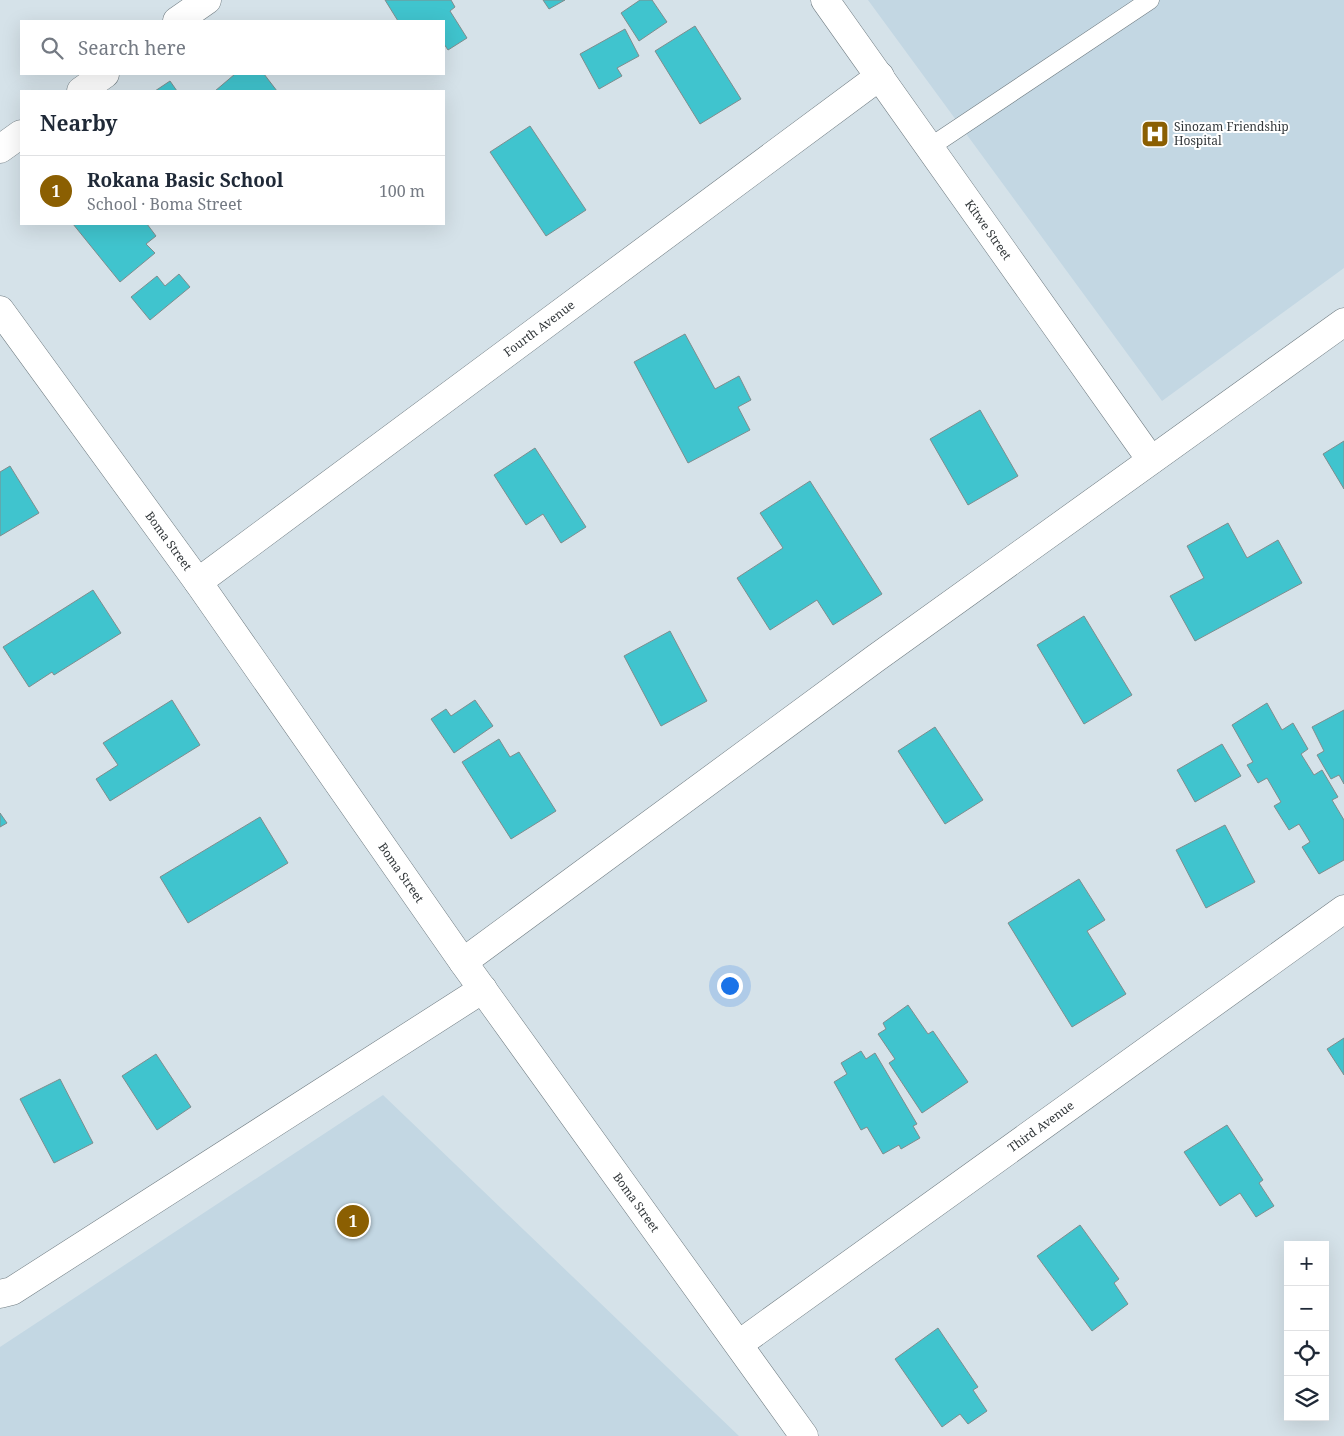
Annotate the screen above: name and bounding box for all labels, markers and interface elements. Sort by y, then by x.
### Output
search box [20,20,445,75]
icon: search [38,34,66,62]
text: Search here [78,35,186,61]
text: Nearby [40,109,118,137]
place label: Sinozam Friendship Hospital [1174,118,1289,149]
hospital icon: Sinozam Friendship Hospital [1140,119,1170,149]
text: Rokana Basic School [87,167,283,193]
text: 1 [51,180,61,202]
text: 100 m [379,180,425,202]
text: School · Boma Street [87,193,242,215]
street label: Kitwe Street [961,196,1016,263]
street label: Fourth Avenue [500,296,578,360]
street label: Boma Street [141,508,196,574]
street label: Boma Street [374,839,428,906]
your location [717,973,743,999]
street label: Third Avenue [1004,1097,1077,1156]
street label: Boma Street [609,1169,664,1235]
pin: 1 [337,1202,369,1240]
map controls [1284,1241,1329,1421]
button: + [1284,1241,1329,1286]
button: − [1284,1286,1329,1331]
button: locate [1284,1331,1329,1376]
button: layers [1284,1376,1329,1421]

